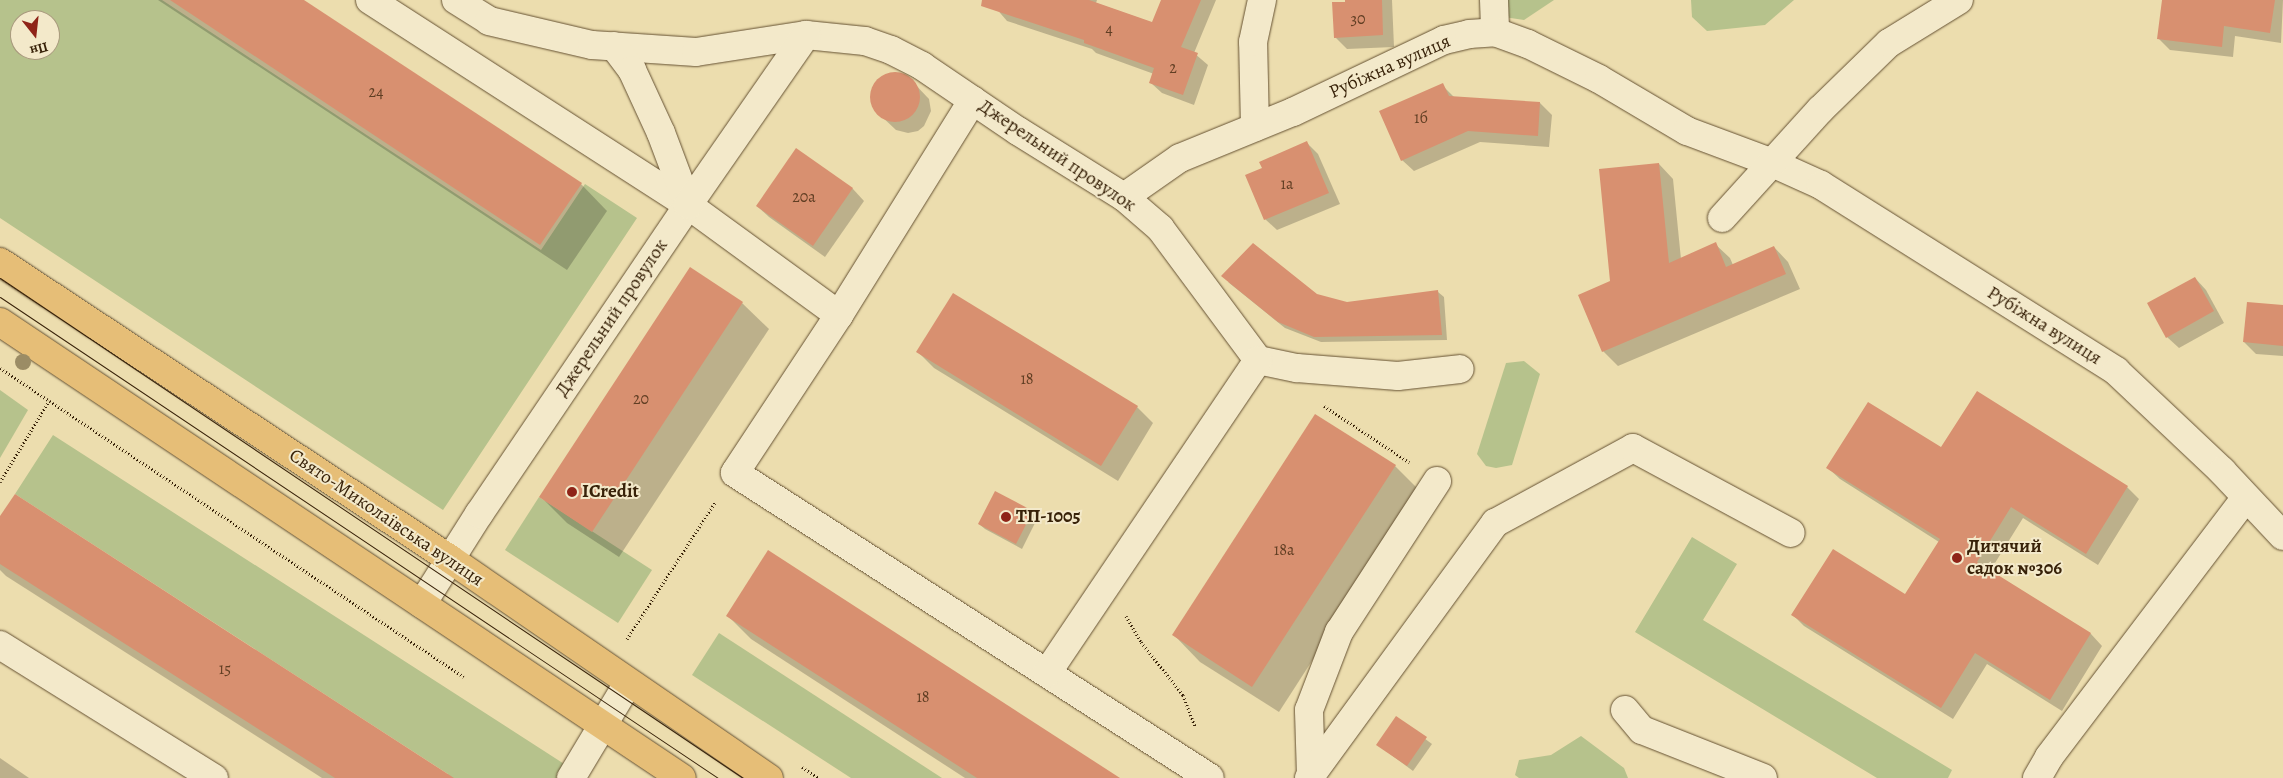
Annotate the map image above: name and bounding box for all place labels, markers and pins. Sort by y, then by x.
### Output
place label: ICredit [582,481,639,503]
marker: ICredit [566,486,578,498]
place label: ТП-1005 [1016,506,1081,528]
marker: ТП-1005 [1000,511,1012,523]
place label: Дитячий садок №306 [1967,536,2062,580]
marker: Дитячий садок №306 [1951,552,1963,564]

